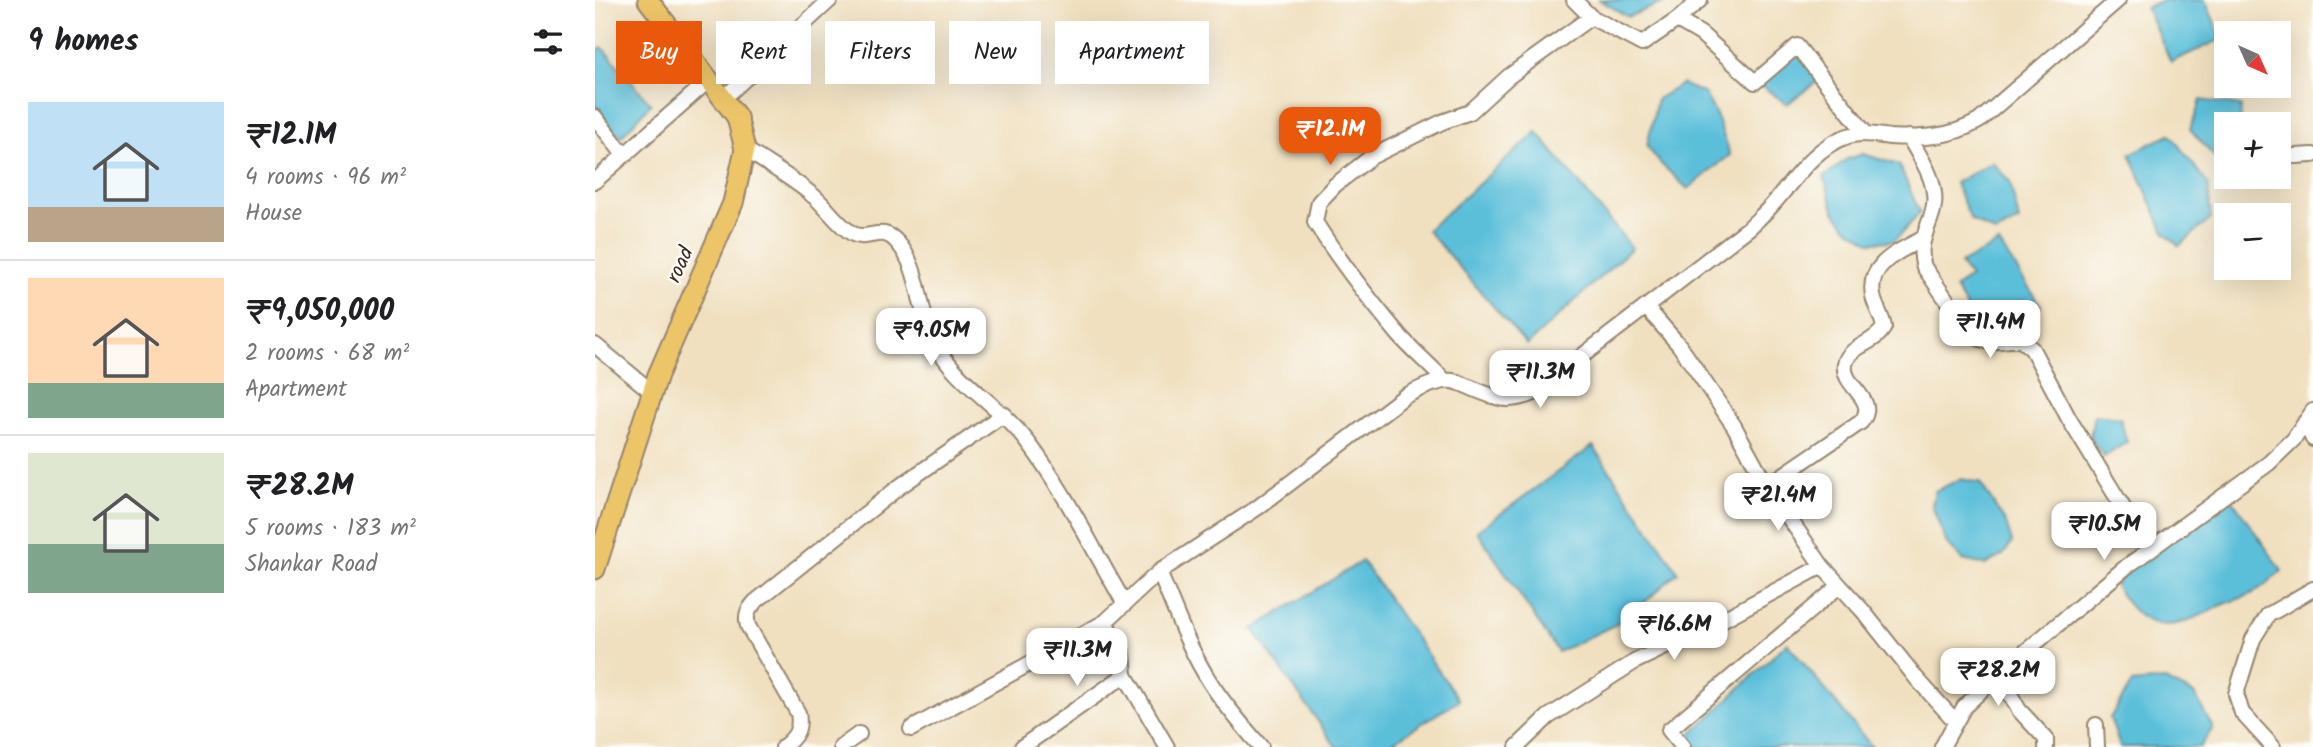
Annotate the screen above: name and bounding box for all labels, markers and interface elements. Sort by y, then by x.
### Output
text: 9 homes [28,18,139,66]
chip: Buy [616,21,702,84]
chip: Rent [716,21,811,84]
chip: Filters [825,21,935,84]
chip: New [949,21,1041,84]
chip: Apartment [1055,21,1209,84]
north arrow [2214,21,2291,98]
map controls [2214,21,2291,280]
icon: filters [529,23,567,61]
pin: ₹12.1M [1273,108,1387,167]
text: ₹12.1M [245,112,337,160]
text: ₹12.1M [1295,112,1365,148]
button: + [2214,112,2291,189]
icon: home [84,130,168,214]
text: 4 rooms · 96 m² [245,160,406,196]
text: House [245,196,302,232]
button: − [2214,203,2291,280]
street label: road [658,241,704,289]
text: ₹9,050,000 [245,288,394,336]
pin: ₹11.4M [1933,300,2047,360]
text: ₹11.4M [1955,305,2025,341]
icon: home [84,306,168,390]
pin: ₹9.05M [874,308,988,368]
text: ₹9.05M [892,313,970,349]
text: 2 rooms · 68 m² [245,336,409,372]
pin: ₹11.3M [1483,350,1597,410]
text: ₹11.3M [1505,355,1575,391]
text: Apartment [245,372,347,408]
text: ₹28.2M [245,463,354,511]
pin: ₹21.4M [1721,474,1835,533]
text: ₹21.4M [1740,478,1816,514]
icon: home [84,481,168,565]
pin: ₹10.5M [2047,503,2161,562]
text: ₹10.5M [2067,507,2141,543]
text: 5 rooms · 183 m² [245,511,416,547]
text: Shankar Road [245,547,377,583]
pin: ₹16.6M [1617,602,1731,662]
text: ₹16.6M [1637,607,1711,643]
pin: ₹11.3M [1020,628,1134,688]
text: ₹11.3M [1042,633,1112,669]
pin: ₹28.2M [1941,648,2055,708]
text: ₹28.2M [1956,653,2040,689]

